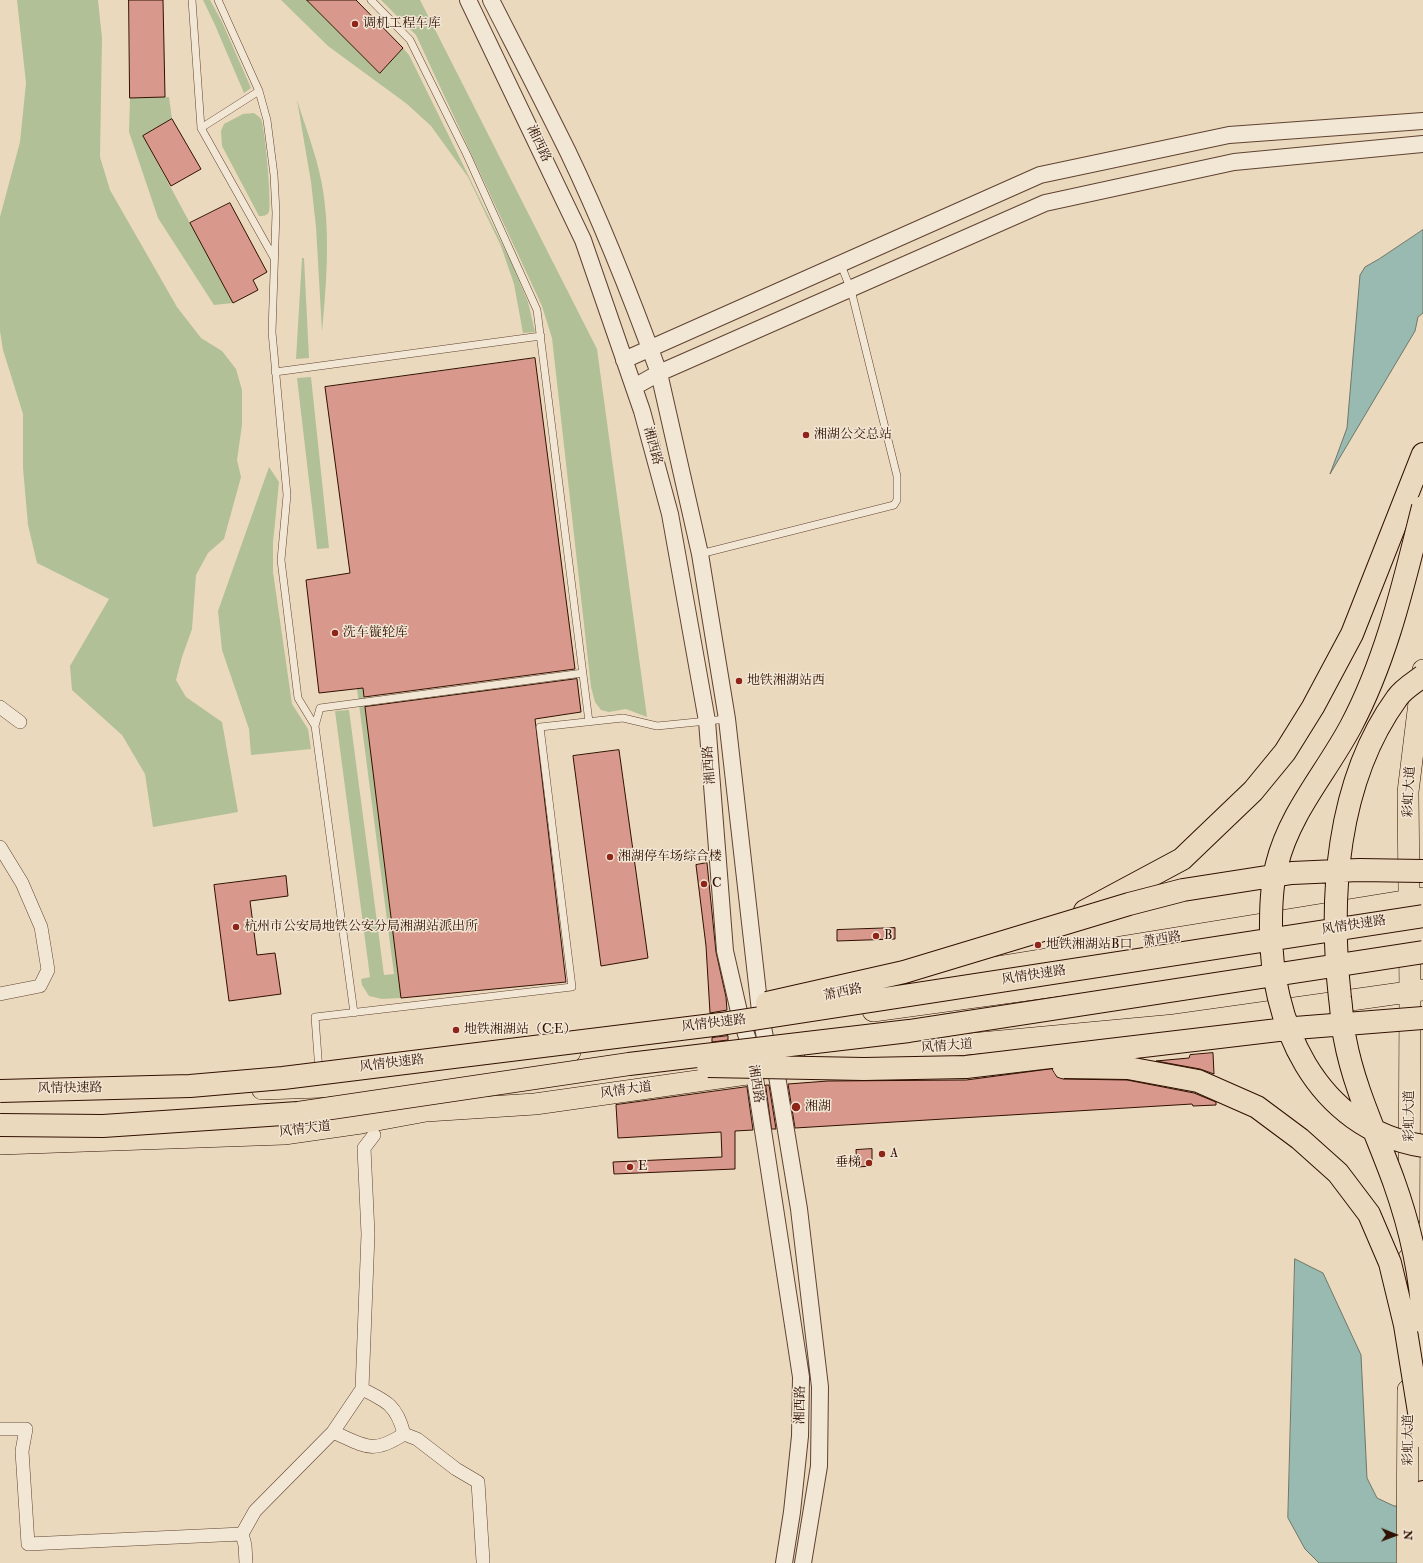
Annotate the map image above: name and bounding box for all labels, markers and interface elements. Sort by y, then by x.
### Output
place label: 调机工程车库 [363,16,441,32]
marker: 调机工程车库 [350,19,360,29]
street label: 湘西路 [523,123,553,165]
street label: 湘西路 [639,425,665,467]
place label: 湘湖公交总站 [814,427,892,443]
marker: 湘湖公交总站 [801,430,811,440]
place label: 洗车镟轮库 [343,625,408,641]
marker: 洗车镟轮库 [330,628,340,638]
place label: 地铁湘湖站西 [747,673,825,689]
marker: 地铁湘湖站西 [734,676,744,686]
street label: 湘西路 [701,745,719,785]
street label: 彩虹大道 [1401,766,1419,818]
place label: 湘湖停车场综合楼 [618,849,722,865]
marker: 湘湖停车场综合楼 [605,852,615,862]
place label: C [712,876,722,892]
marker: C [699,879,709,889]
street label: 风情快速路 [1321,913,1387,939]
place label: 杭州市公安局地铁公安分局湘湖站派出所 [244,919,478,935]
marker: 杭州市公安局地铁公安分局湘湖站派出所 [231,922,241,932]
place label: B [884,928,893,944]
street label: 萧西路 [1142,929,1182,951]
marker: B [871,931,881,941]
place label: 地铁湘湖站B口 [1046,937,1133,953]
marker: 地铁湘湖站B口 [1033,940,1043,950]
street label: 风情快速路 [1001,963,1067,989]
street label: 萧西路 [822,981,864,1005]
street label: 风情快速路 [681,1012,747,1036]
place label: 地铁湘湖站（C·E） [464,1022,576,1038]
marker: 地铁湘湖站（C·E） [451,1025,461,1035]
street label: 风情大道 [920,1037,974,1057]
street label: 风情快速路 [359,1052,425,1076]
street label: 湘西路 [744,1064,766,1104]
street label: 风情大道 [599,1080,653,1102]
street label: 风情快速路 [37,1081,103,1097]
street label: 彩虹大道 [1402,1090,1418,1142]
place label: 湘湖 [805,1099,831,1115]
marker: 湘湖 [790,1101,802,1113]
street label: 风情大道 [278,1119,332,1141]
place label: A [890,1146,898,1162]
marker: A [877,1149,887,1159]
place label: 垂梯 [835,1155,861,1171]
marker: 垂梯 [864,1158,874,1168]
place label: E [638,1159,647,1175]
marker: E [625,1162,635,1172]
street label: 湘西路 [793,1385,809,1425]
street label: 彩虹大道 [1401,1414,1417,1466]
north arrow [1375,1515,1415,1555]
text: N [1401,1530,1414,1540]

